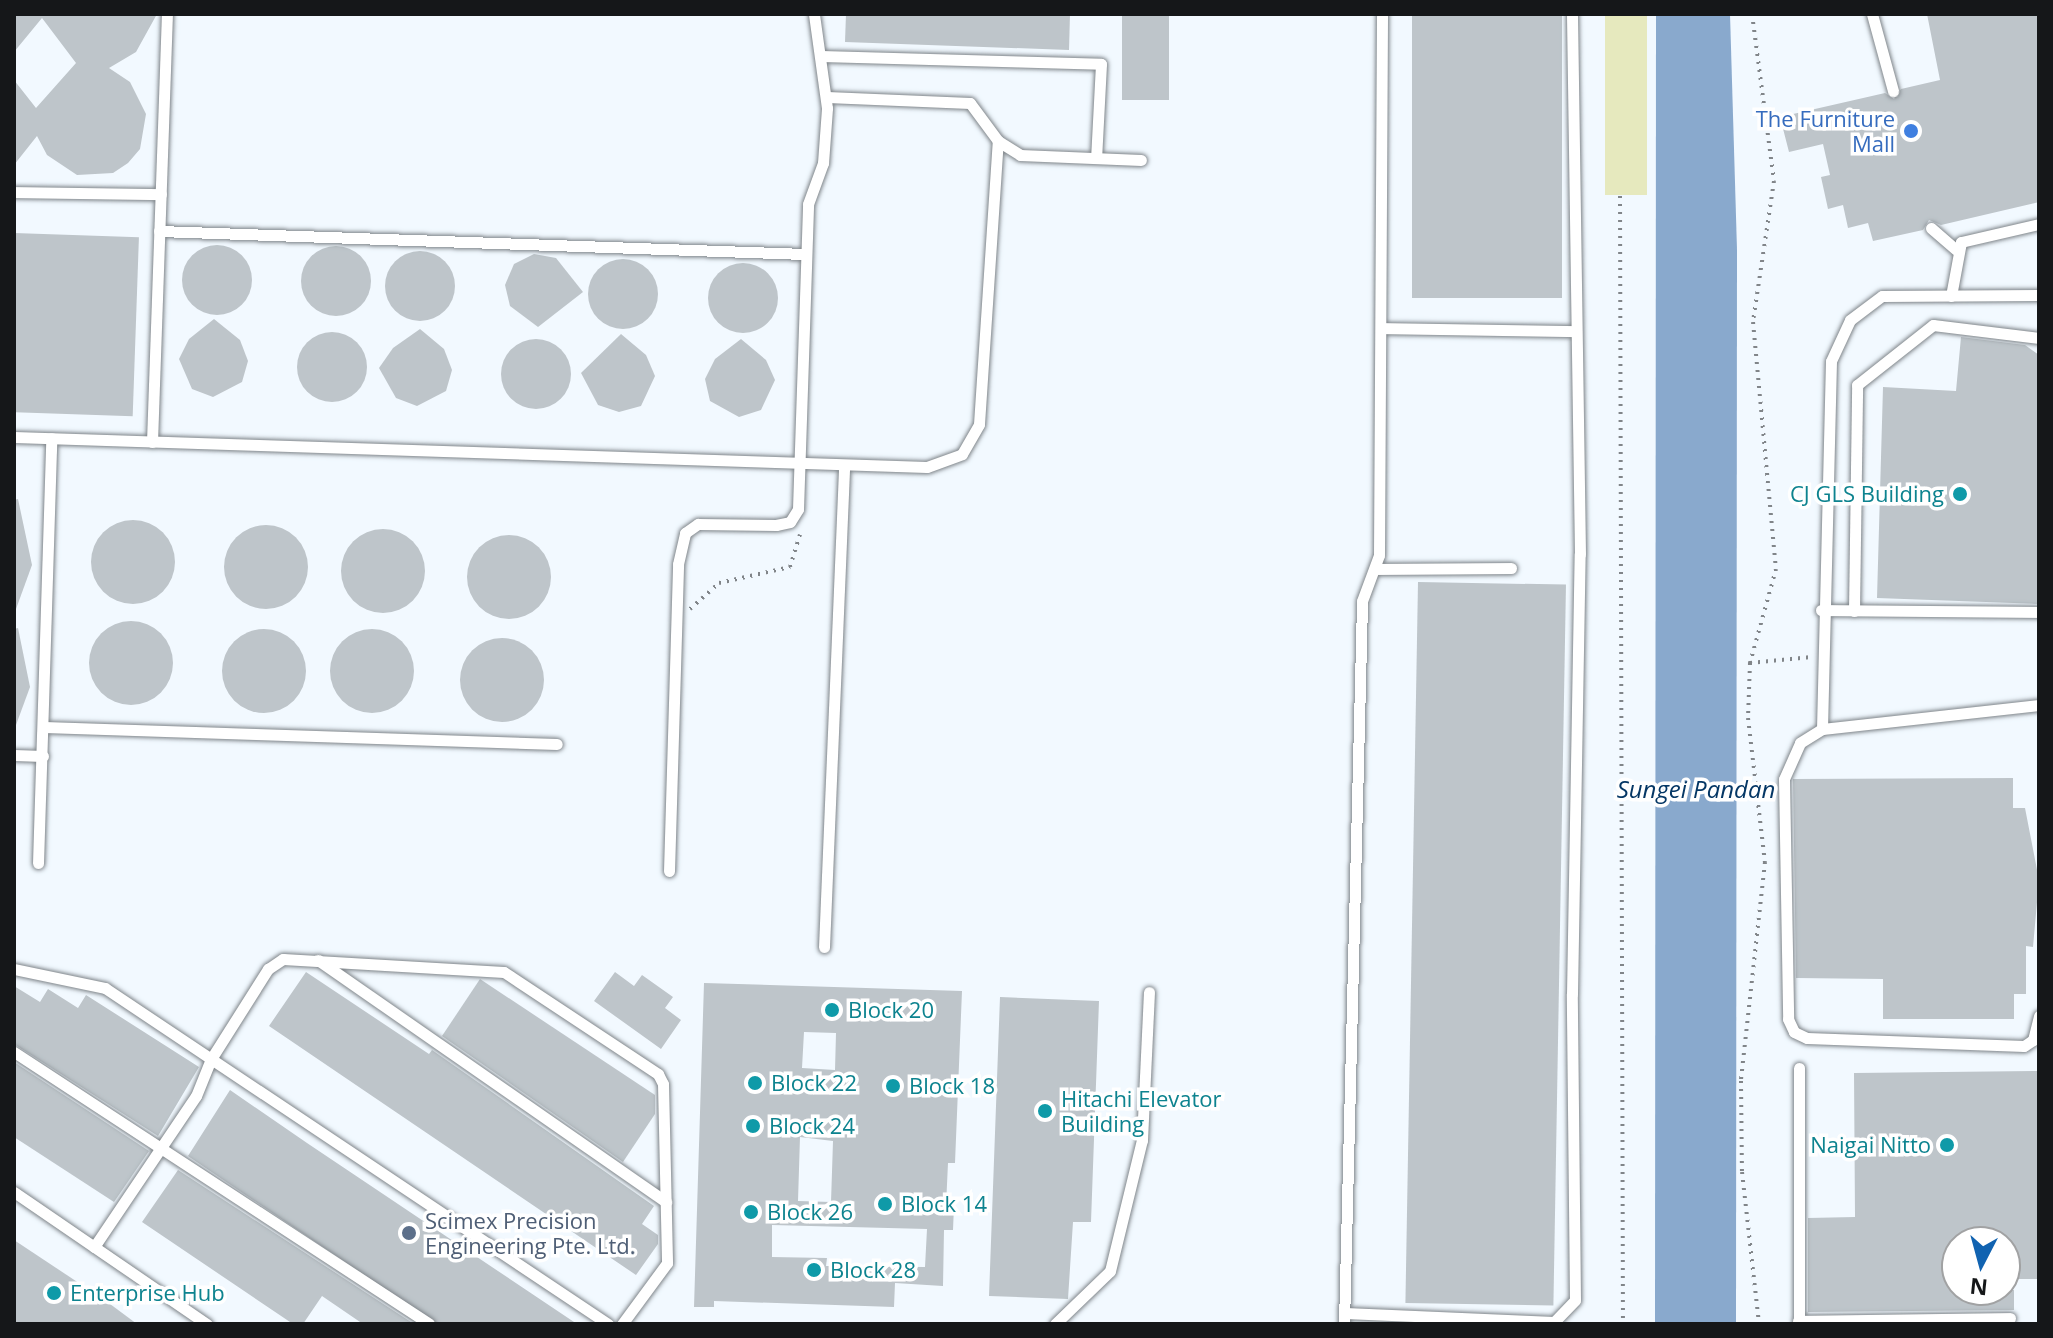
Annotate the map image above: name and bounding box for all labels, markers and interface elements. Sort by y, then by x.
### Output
place label: The Furniture Mall [1756,105,1895,156]
marker: The Furniture Mall [1902,122,1920,140]
place label: CJ GLS Building [1790,481,1944,507]
marker: CJ GLS Building [1951,485,1969,503]
water label: Sungei Pandan [1617,775,1775,803]
place label: Block 20 [848,997,934,1023]
marker: Block 20 [823,1001,841,1019]
place label: Block 22 [771,1070,857,1096]
place label: Block 18 [909,1073,995,1099]
marker: Block 22 [746,1074,764,1092]
marker: Block 18 [884,1077,902,1095]
place label: Hitachi Elevator Building [1061,1085,1222,1136]
marker: Hitachi Elevator Building [1036,1102,1054,1120]
place label: Block 24 [769,1113,855,1139]
marker: Block 24 [744,1117,762,1135]
place label: Naigai Nitto [1810,1132,1931,1158]
marker: Naigai Nitto [1938,1136,1956,1154]
place label: Block 14 [901,1191,987,1217]
marker: Block 14 [876,1195,894,1213]
place label: Block 26 [767,1199,853,1225]
marker: Block 26 [742,1203,760,1221]
place label: Scimex Precision Engineering Pte. Ltd. [425,1207,636,1258]
marker: Scimex Precision Engineering Pte. Ltd. [400,1224,418,1242]
north arrow [1941,1226,2021,1306]
place label: Block 28 [830,1257,916,1283]
marker: Block 28 [805,1261,823,1279]
text: N [1968,1272,1989,1304]
place label: Enterprise Hub [70,1280,225,1306]
marker: Enterprise Hub [45,1284,63,1302]

